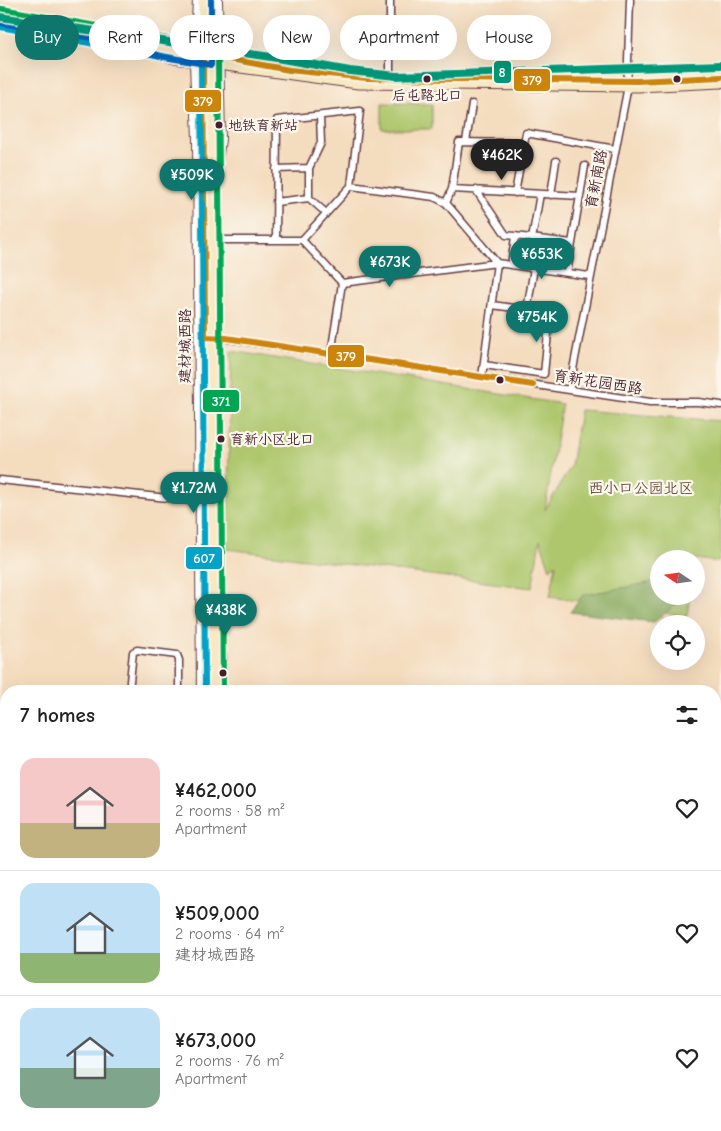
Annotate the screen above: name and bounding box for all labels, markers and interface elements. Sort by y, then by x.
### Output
chip: Buy [15,15,79,60]
chip: Rent [89,15,160,60]
chip: Filters [170,15,253,60]
chip: New [263,15,330,60]
chip: Apartment [340,15,457,60]
chip: House [467,15,551,60]
line badge: 8 [493,60,512,84]
text: 8 [498,64,506,81]
line badge: 379 [513,68,551,92]
text: 379 [522,72,542,89]
marker: 后屯路北口 [422,74,432,84]
unlabelled marker [672,74,682,84]
place label: 后屯路北口 [392,87,462,104]
line badge: 379 [184,89,222,113]
text: 379 [193,93,213,110]
place label: 地铁育新站 [228,117,298,134]
marker: 地铁育新站 [214,120,224,130]
pin: ¥462K [467,138,537,181]
text: ¥462K [482,146,522,164]
street label: 育新南路 [581,148,611,210]
pin: ¥509K [157,158,227,201]
text: ¥509K [171,166,213,184]
pin: ¥653K [507,238,577,280]
text: ¥653K [521,245,563,263]
pin: ¥673K [355,246,425,288]
text: ¥673K [370,253,410,271]
pin: ¥754K [502,300,572,343]
street label: 建材城西路 [176,308,194,384]
text: ¥754K [517,308,557,326]
line badge: 379 [327,344,365,368]
text: 379 [336,348,356,365]
street label: 育新花园西路 [552,366,644,398]
unlabelled marker [495,375,505,385]
line badge: 371 [202,389,240,413]
text: 371 [212,393,230,410]
place label: 育新小区北口 [230,431,314,448]
marker: 育新小区北口 [216,434,226,444]
pin: ¥1.72M [153,472,235,514]
text: ¥1.72M [171,479,217,497]
park label: 西小口公园北区 [588,479,694,497]
line badge: 607 [185,546,223,570]
text: 607 [193,550,216,567]
north arrow [650,550,705,605]
map controls [650,550,705,670]
pin: ¥438K [191,594,261,636]
text: ¥438K [206,601,246,619]
button: locate [650,615,705,670]
unlabelled marker [218,668,228,678]
icon: filters [673,701,701,729]
text: 7 homes [20,703,95,727]
icon: home [60,778,120,838]
text: ¥462,000 [175,778,257,802]
icon: heart [673,794,701,822]
text: 2 rooms · 58 m² [175,802,285,820]
text: Apartment [175,820,247,838]
text: ¥509,000 [175,901,260,925]
icon: home [60,903,120,963]
icon: heart [673,919,701,947]
text: 2 rooms · 64 m² [175,925,284,943]
text: 建材城西路 [175,946,255,964]
icon: home [60,1028,120,1088]
text: ¥673,000 [175,1028,256,1052]
icon: heart [673,1044,701,1072]
text: 2 rooms · 76 m² [175,1052,284,1070]
text: Apartment [175,1070,247,1088]

